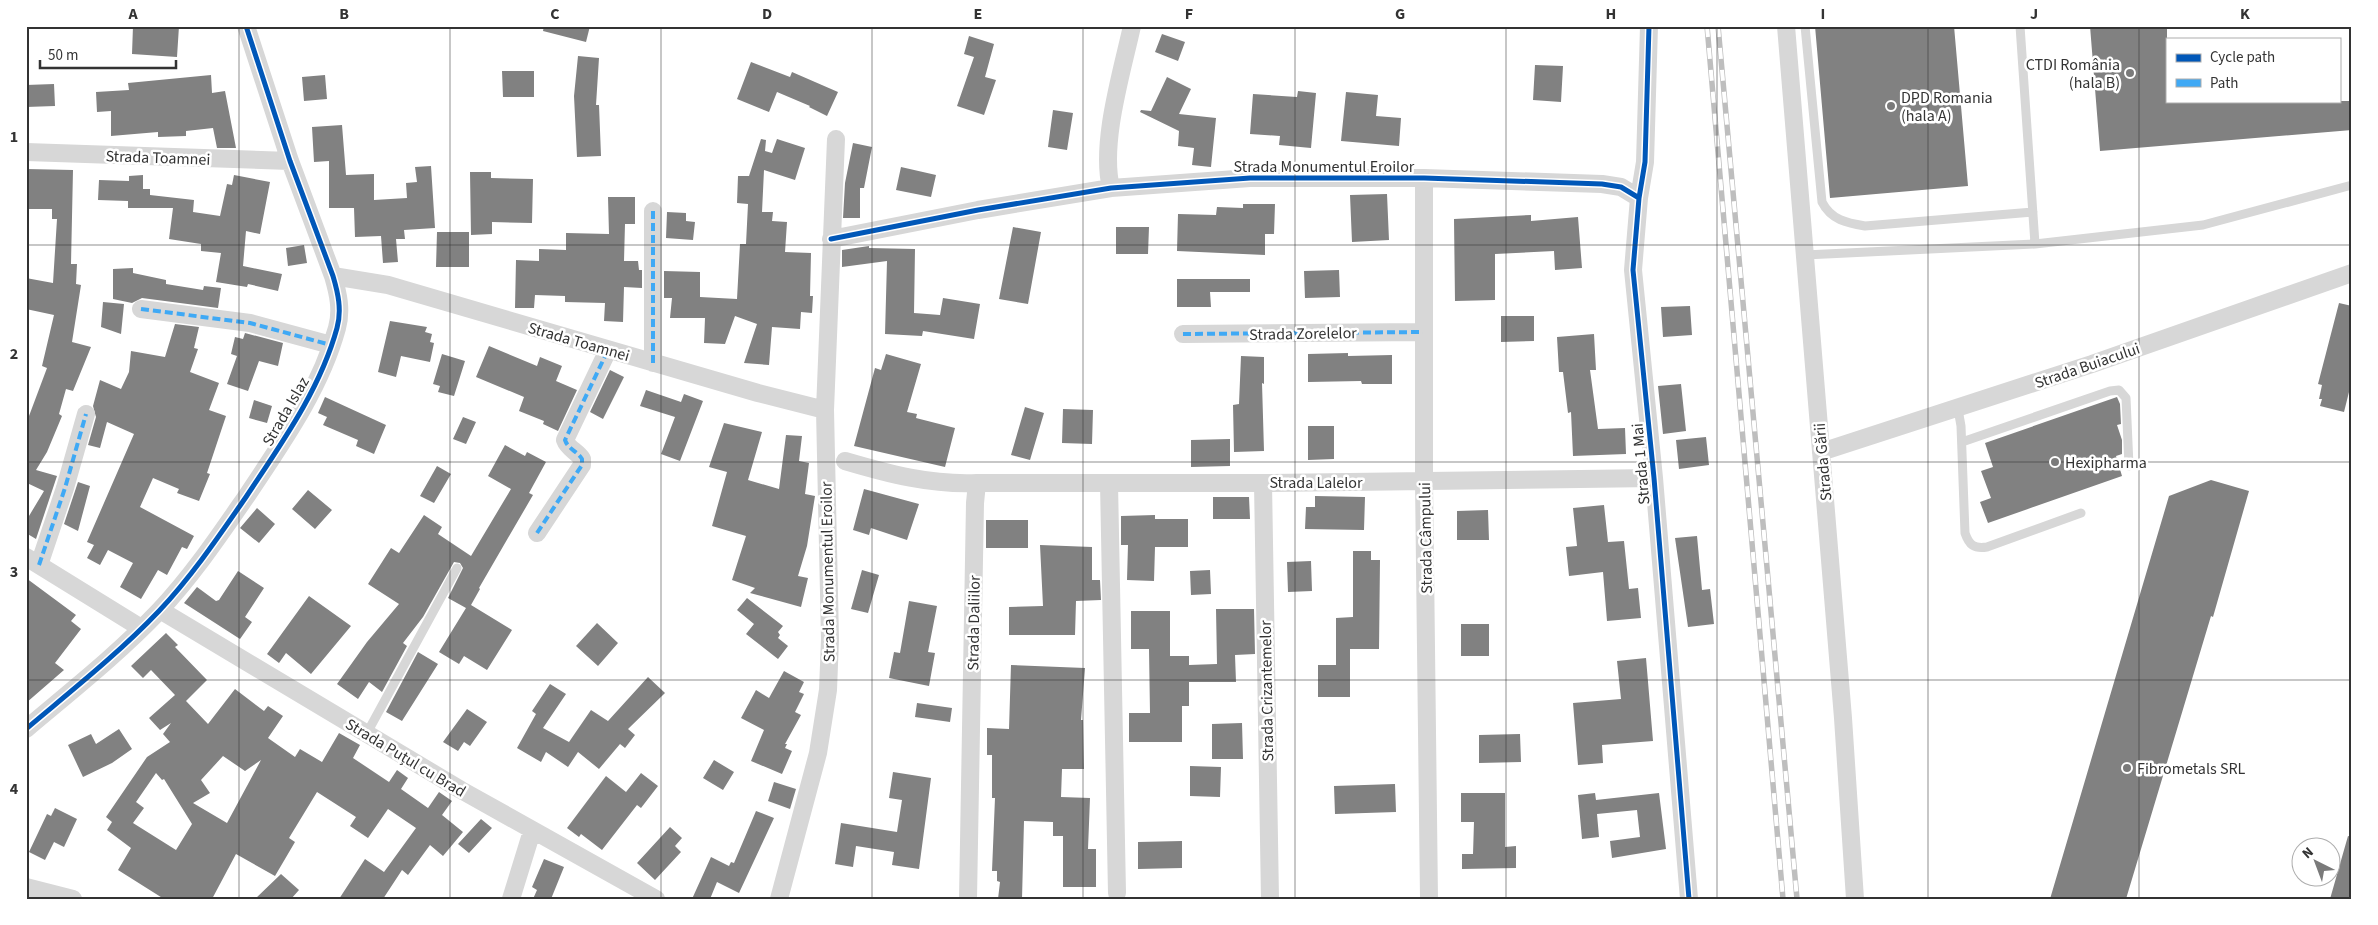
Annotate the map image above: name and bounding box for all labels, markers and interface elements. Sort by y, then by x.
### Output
text: A [127,3,138,25]
text: B [339,3,349,25]
text: C [550,3,560,25]
text: D [762,3,772,25]
text: E [974,3,982,25]
text: F [1185,3,1193,25]
text: G [1395,3,1405,25]
text: H [1606,3,1616,25]
text: I [1821,3,1825,25]
text: J [2030,3,2038,25]
text: K [2240,3,2250,25]
scale bar [40,38,176,70]
legend [2166,38,2340,102]
text: 50 m [48,45,78,66]
text: Cycle path [2210,47,2275,68]
place label: CTDI România (hala B) [2026,54,2120,94]
marker: CTDI România (hala B) [2124,67,2136,79]
text: Path [2210,73,2238,94]
place label: DPD Romania (hala A) [1901,87,1993,127]
marker: DPD Romania (hala A) [1885,100,1897,112]
text: 1 [10,126,18,148]
street label: Strada Toamnei [105,145,211,171]
street label: Strada Monumentul Eroilor [1234,156,1415,178]
street label: Strada Toamnei [525,317,632,367]
street label: Strada Zorelelor [1249,322,1357,346]
street label: Strada Buiacului [2032,338,2143,394]
text: 2 [10,343,18,365]
street label: Strada Islaz [257,373,315,450]
street label: Strada 1 Mai [1626,422,1656,506]
street label: Strada Gării [1809,422,1837,502]
place label: Hexipharma [2065,452,2147,474]
marker: Hexipharma [2049,456,2061,468]
street label: Strada Lalelor [1269,472,1363,494]
street label: Strada Monumentul Eroilor [815,481,841,663]
street label: Strada Câmpului [1414,482,1438,594]
text: 3 [10,561,18,583]
street label: Strada Daliilor [962,575,986,671]
street label: Strada Crizantemelor [1255,620,1279,762]
street label: Strada Puțul cu Brad [341,713,470,803]
place label: Fibrometals SRL [2137,758,2246,780]
marker: Fibrometals SRL [2121,762,2133,774]
text: 4 [10,778,19,800]
north arrow [2290,838,2340,888]
text: N [2298,843,2318,864]

